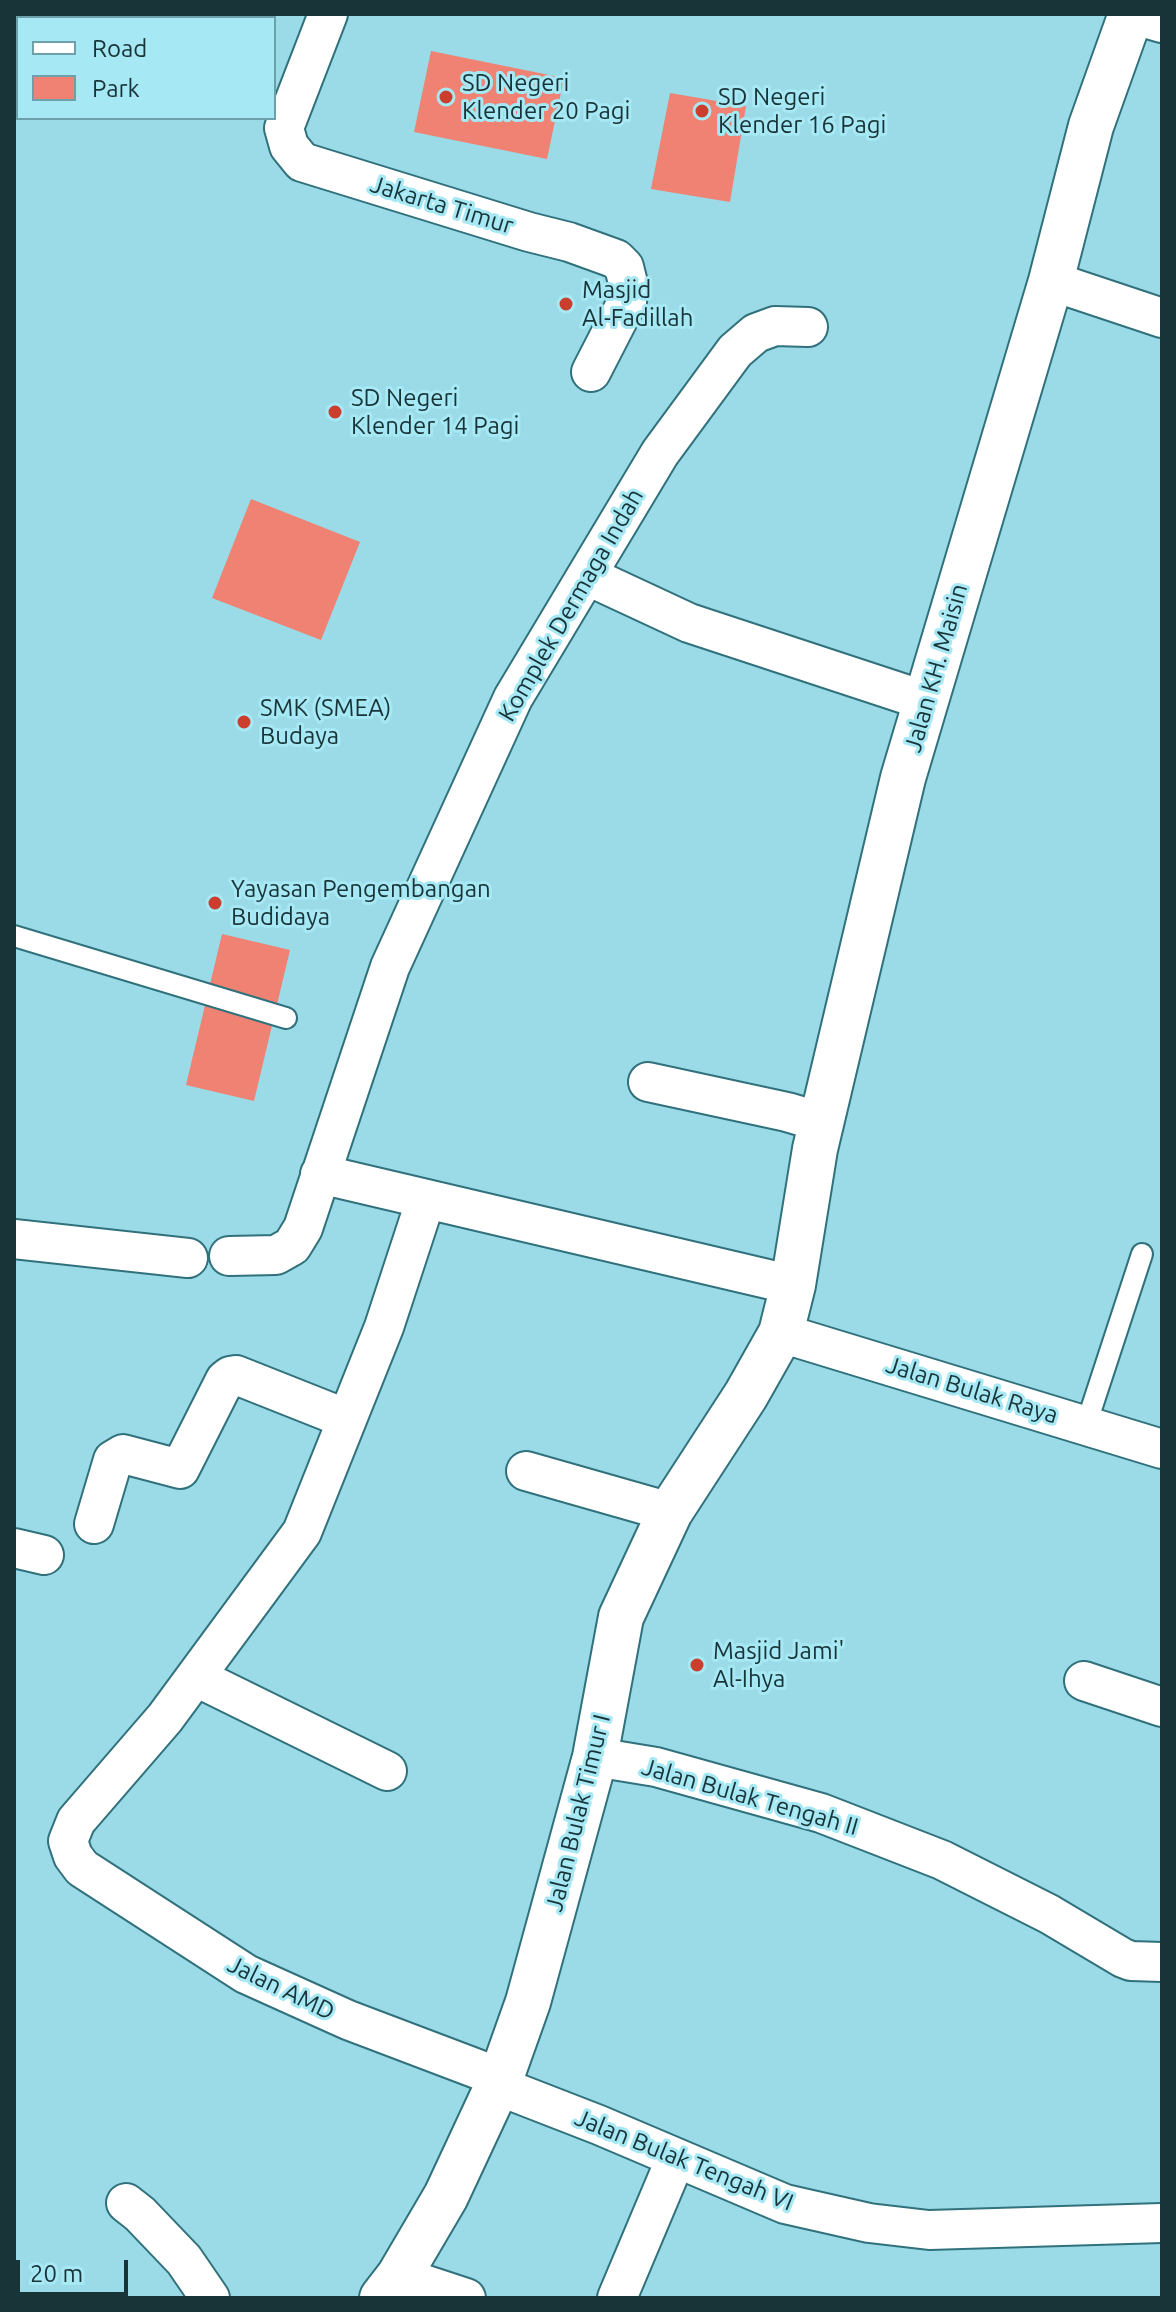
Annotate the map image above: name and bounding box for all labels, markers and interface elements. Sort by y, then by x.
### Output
legend [16,16,276,120]
text: Road [92,35,147,62]
place label: SD Negeri Klender 20 Pagi [462,69,630,125]
text: Park [92,75,140,102]
place label: SD Negeri Klender 16 Pagi [718,83,886,139]
marker: SD Negeri Klender 20 Pagi [437,88,455,106]
marker: SD Negeri Klender 16 Pagi [693,102,711,120]
street label: Jakarta Timur [367,170,517,240]
place label: Masjid Al-Fadillah [582,276,693,332]
marker: Masjid Al-Fadillah [557,295,575,313]
place label: SD Negeri Klender 14 Pagi [351,384,519,440]
marker: SD Negeri Klender 14 Pagi [326,403,344,421]
street label: Komplek Dermaga Indah [492,483,650,727]
street label: Jalan KH. Maisin [898,581,974,755]
place label: SMK (SMEA) Budaya [260,694,391,750]
marker: SMK (SMEA) Budaya [235,713,253,731]
place label: Yayasan Pengembangan Budidaya [231,875,491,931]
marker: Yayasan Pengembangan Budidaya [206,894,224,912]
street label: Jalan Bulak Raya [883,1350,1061,1430]
place label: Masjid Jami' Al-Ihya [713,1637,844,1693]
marker: Masjid Jami' Al-Ihya [688,1656,706,1674]
street label: Jalan Bulak Timur I [540,1711,616,1915]
street label: Jalan Bulak Tengah II [638,1752,862,1842]
street label: Jalan AMD [223,1950,339,2026]
street label: Jalan Bulak Tengah VI [571,2103,797,2217]
scale bar [20,2244,132,2294]
text: 20 m [30,2260,83,2287]

